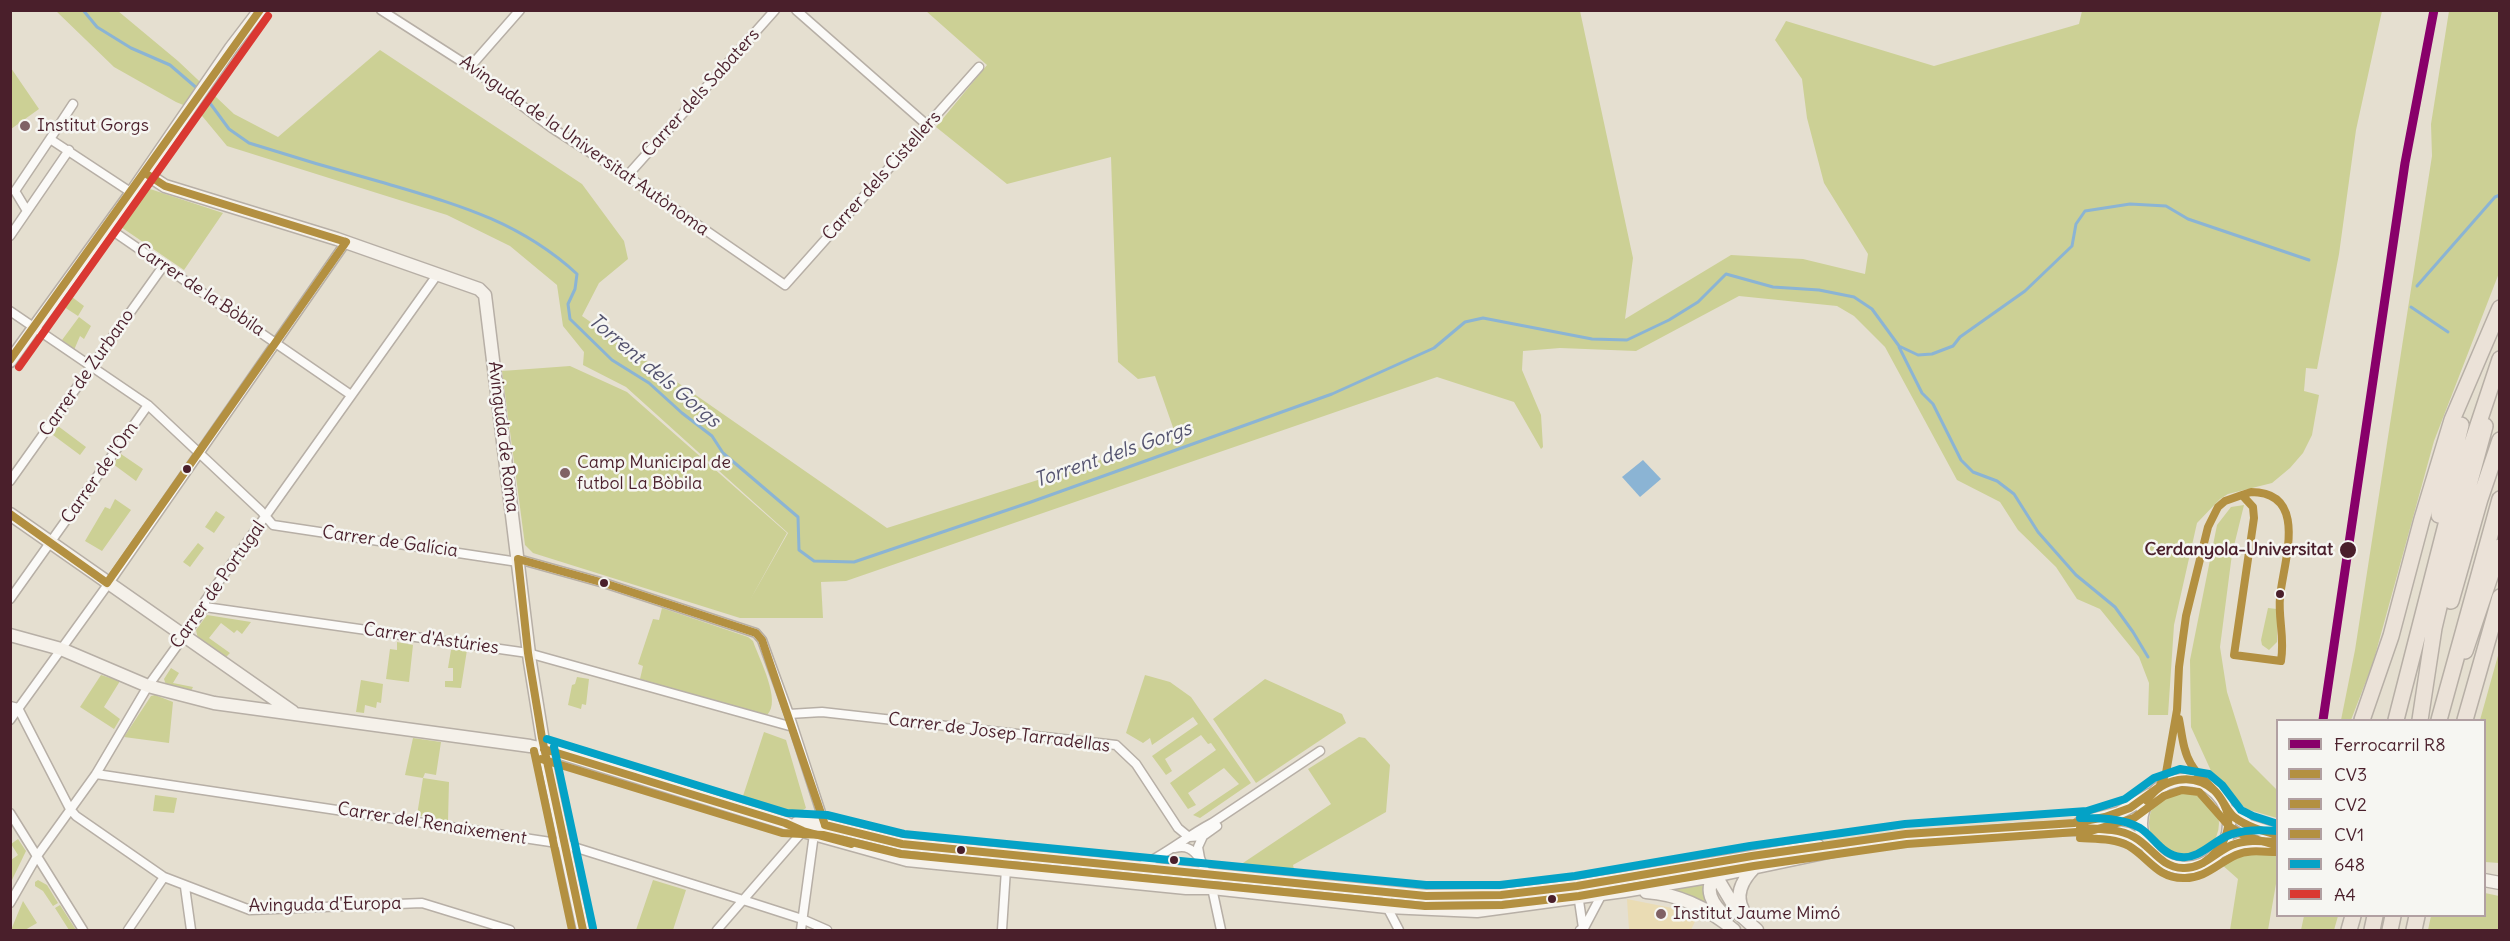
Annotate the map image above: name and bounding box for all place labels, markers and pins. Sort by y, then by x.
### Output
place label: Institut Gorgs [37,115,149,137]
marker: Institut Gorgs [18,119,32,133]
place label: Camp Municipal de futbol La Bòbila [577,452,731,494]
unlabelled marker [181,463,193,475]
marker: Camp Municipal de futbol La Bòbila [558,466,572,480]
place label: Cerdanyola-Universitat [2145,539,2333,561]
marker: Cerdanyola-Universitat [2338,540,2358,560]
unlabelled marker [598,577,610,589]
unlabelled marker [2274,588,2286,600]
unlabelled marker [955,844,967,856]
unlabelled marker [1168,854,1180,866]
unlabelled marker [1546,893,1558,905]
place label: Institut Jaume Mimó [1673,903,1840,925]
marker: Institut Jaume Mimó [1654,907,1668,921]

